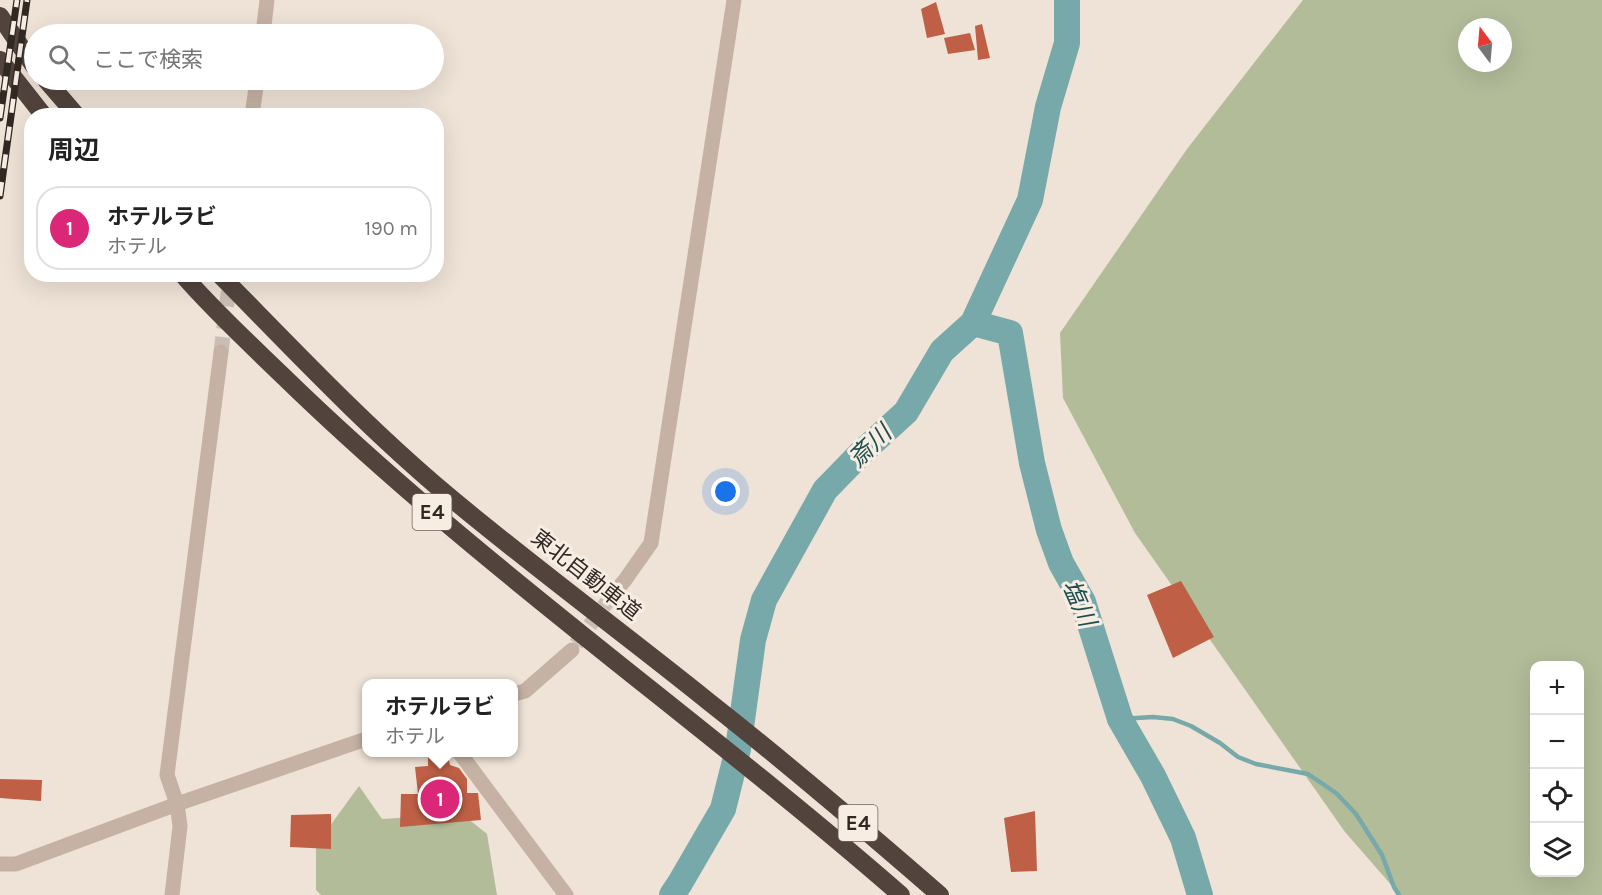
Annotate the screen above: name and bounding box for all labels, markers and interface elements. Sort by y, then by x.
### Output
north arrow [1458,18,1512,72]
search box [24,24,444,90]
icon: search [45,41,78,74]
text: ここで検索 [93,47,203,73]
text: 周辺 [48,135,100,166]
text: ホテルラビ [107,204,217,230]
text: 1 [66,217,73,240]
text: 190 m [364,217,418,240]
text: ホテル [107,235,167,258]
water label: 斎川 [843,417,899,473]
your location [711,477,740,506]
road number: E4 [412,494,452,530]
street label: 東北自動車道 [526,524,646,626]
water label: 塩川 [1056,575,1103,633]
map controls [1530,661,1584,877]
button: + [1530,661,1584,715]
popup [362,679,518,757]
text: ホテルラビ [385,694,495,720]
button: − [1530,715,1584,769]
text: ホテル [385,725,445,748]
button: locate [1530,769,1584,823]
pin: 1 [420,776,460,822]
road number: E4 [838,805,878,841]
button: layers [1530,823,1584,877]

